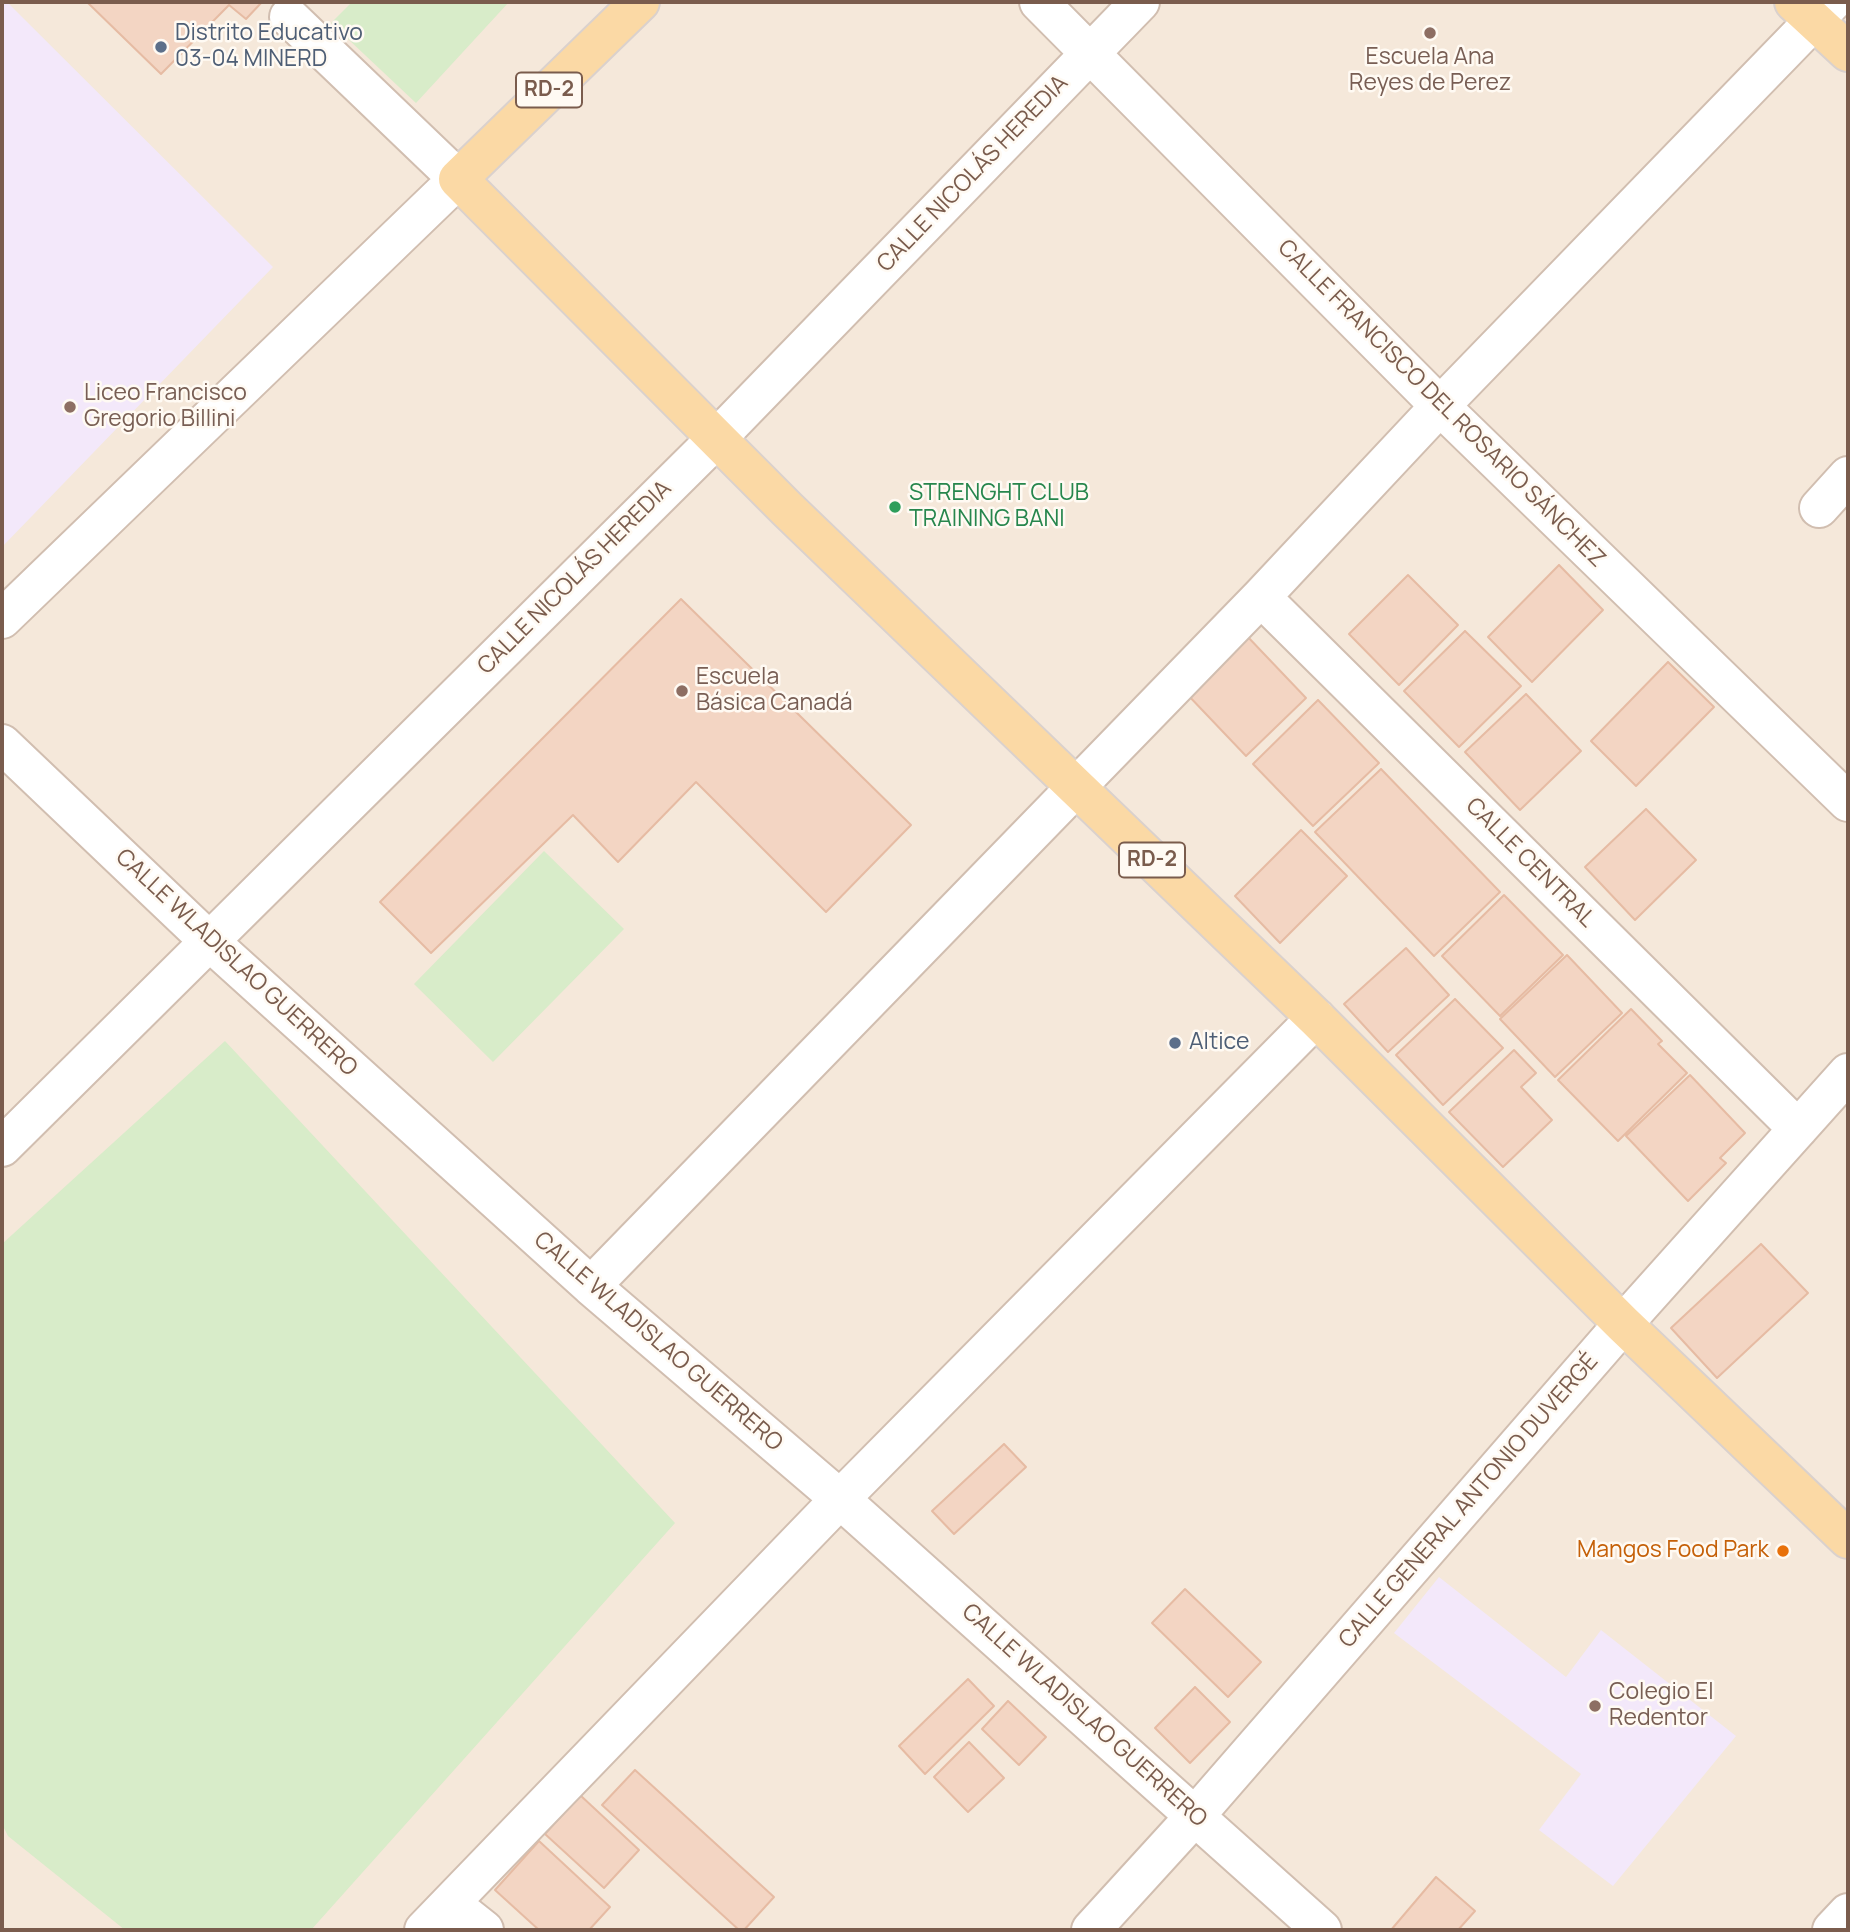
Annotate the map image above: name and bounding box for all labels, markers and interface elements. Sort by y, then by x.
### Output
place label: Distrito Educativo 03-04 MINERD [175,20,363,74]
marker: Escuela Ana Reyes de Perez [1422,25,1438,41]
marker: Distrito Educativo 03-04 MINERD [153,39,169,55]
place label: Escuela Ana Reyes de Perez [1349,44,1511,98]
street label: CALLE NICOLÁS HEREDIA [872,70,1074,278]
road number: RD-2 [516,72,582,108]
street label: CALLE FRANCISCO DEL ROSARIO SÁNCHEZ [1272,235,1610,573]
place label: Liceo Francisco Gregorio Billini [84,380,247,434]
marker: Liceo Francisco Gregorio Billini [62,399,78,415]
street label: CALLE NICOLÁS HEREDIA [472,475,678,681]
place label: STRENGHT CLUB TRAINING BANI [909,480,1089,534]
marker: STRENGHT CLUB TRAINING BANI [887,499,903,515]
place label: Escuela Básica Canadá [696,664,852,718]
marker: Escuela Básica Canadá [674,683,690,699]
street label: CALLE CENTRAL [1460,793,1600,933]
road number: RD-2 [1119,842,1185,878]
street label: CALLE WLADISLAO GUERRERO [109,844,363,1082]
place label: Altice [1189,1029,1249,1057]
marker: Altice [1167,1035,1183,1051]
street label: CALLE WLADISLAO GUERRERO [528,1226,788,1458]
street label: CALLE GENERAL ANTONIO DUVERGÉ [1334,1348,1604,1654]
place label: Mangos Food Park [1577,1537,1769,1565]
marker: Mangos Food Park [1775,1543,1791,1559]
street label: CALLE WLADISLAO GUERRERO [956,1599,1212,1833]
place label: Colegio El Redentor [1609,1679,1714,1733]
marker: Colegio El Redentor [1587,1698,1603,1714]

